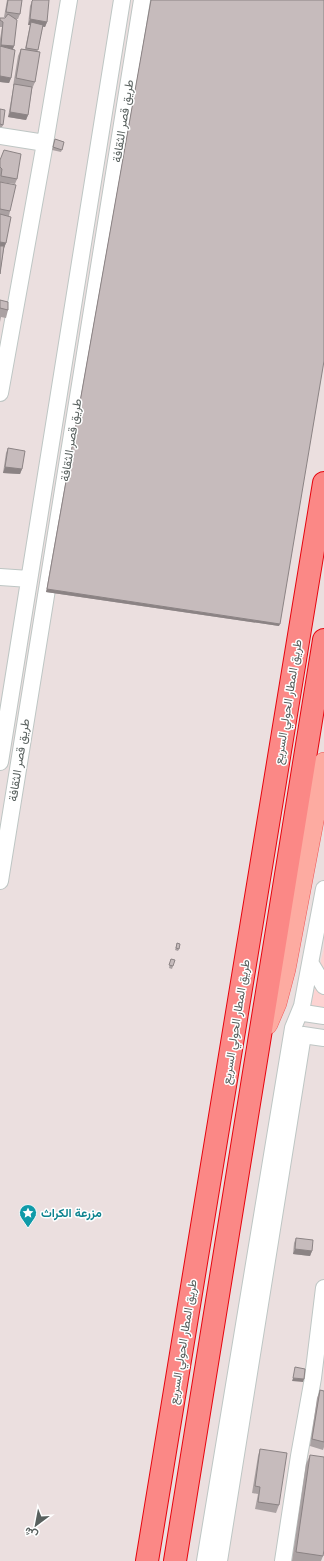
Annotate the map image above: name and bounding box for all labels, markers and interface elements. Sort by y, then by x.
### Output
street label: طريق قصر الثقافة [109,78,137,164]
street label: طريق قصر الثقافة [57,397,85,483]
street label: طريق المطار الحولي السريع [270,638,308,766]
street label: طريق قصر الثقافة [5,717,33,803]
street label: طريق المطار الحولي السريع [218,958,256,1086]
place icon: مزرعة الكراث [18,1203,38,1228]
place label: مزرعة الكراث [41,1205,102,1221]
street label: طريق المطار الحولي السريع [165,1278,203,1406]
north arrow [16,1505,56,1545]
text: ش [21,1524,40,1543]

